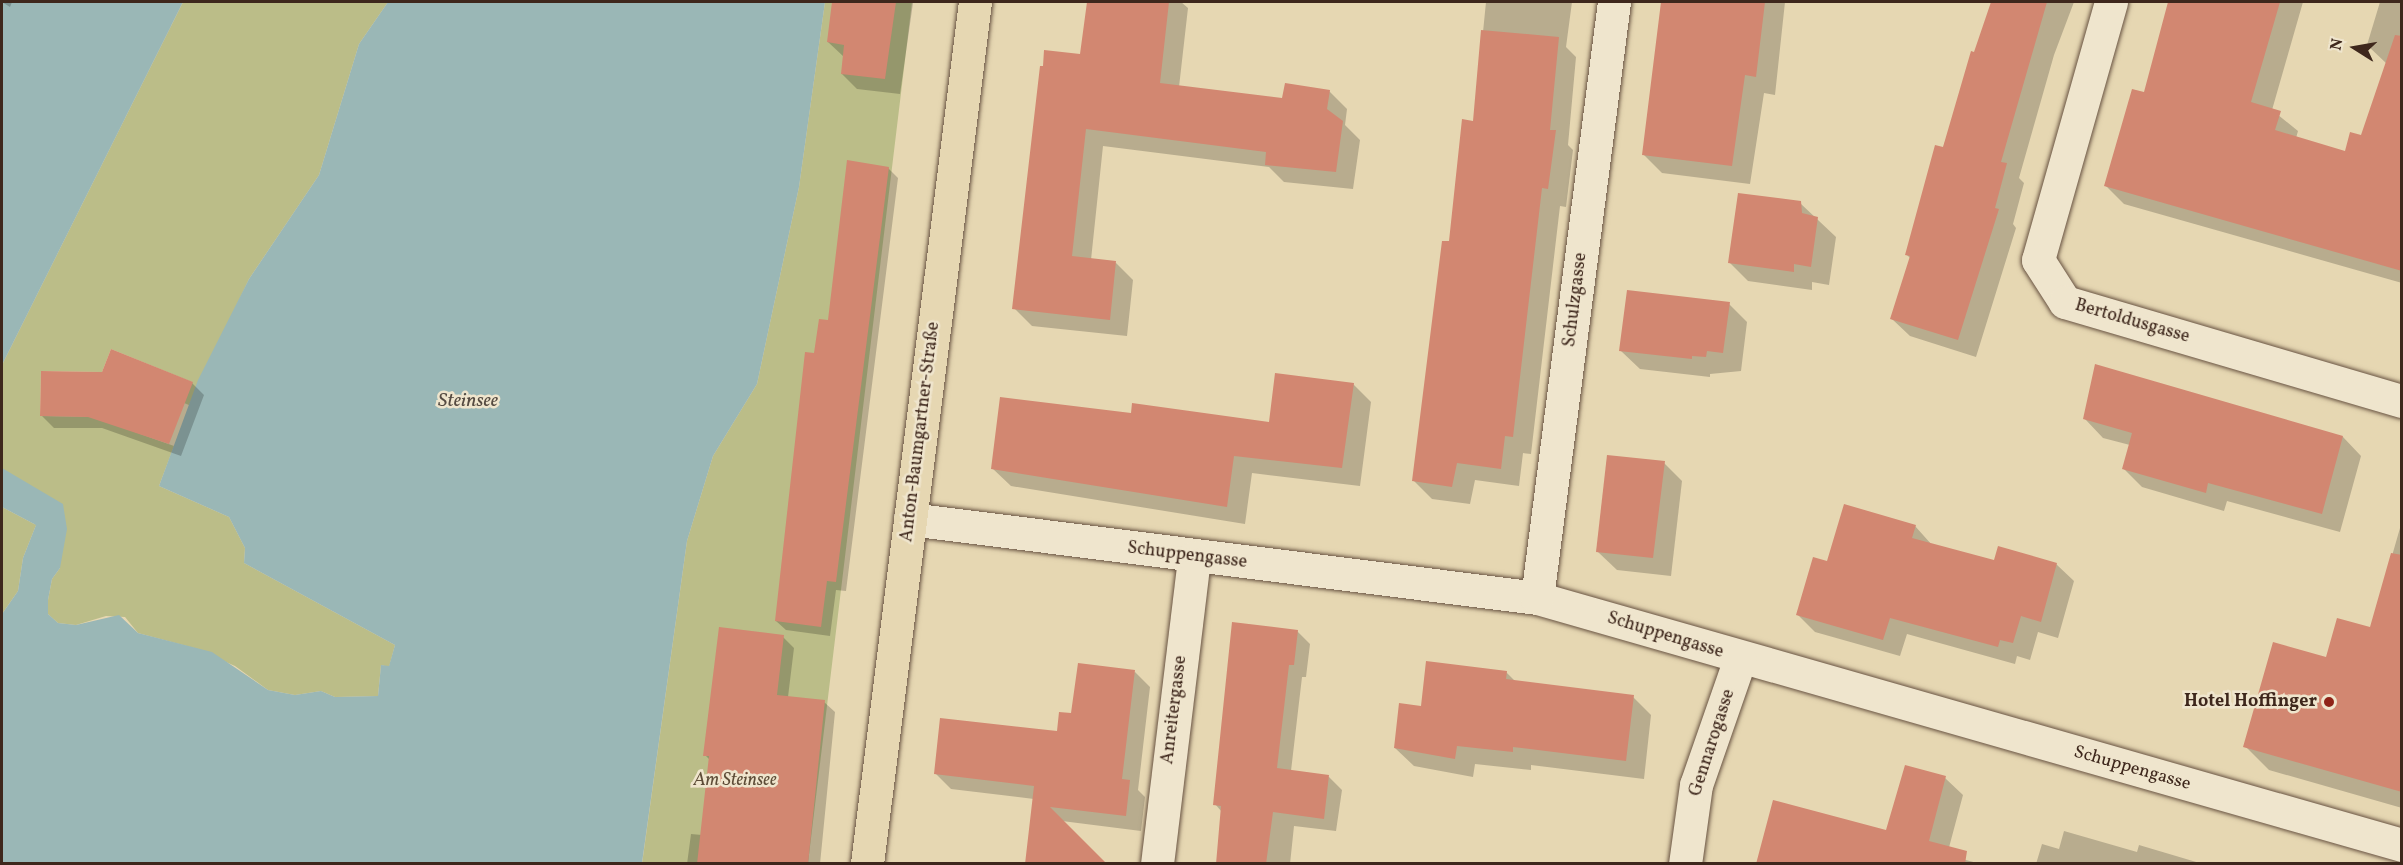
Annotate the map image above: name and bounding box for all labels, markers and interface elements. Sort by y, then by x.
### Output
north arrow [2325,18,2385,78]
text: N [2325,37,2349,52]
street label: Schulzgasse [1559,252,1593,348]
street label: Bertoldusgasse [2072,295,2192,349]
street label: Anton-Baumgartner-Straße [897,321,945,543]
water label: Steinsee [438,389,498,413]
street label: Schuppengasse [1126,538,1248,574]
street label: Schuppengasse [1604,608,1726,664]
street label: Anreitergasse [1158,654,1192,766]
street label: Gennarogasse [1686,687,1740,799]
place label: Hotel Hoffinger [2184,691,2317,713]
marker: Hotel Hoffinger [2322,695,2336,709]
street label: Schuppengasse [2071,742,2193,796]
park label: Am Steinsee [694,770,776,792]

